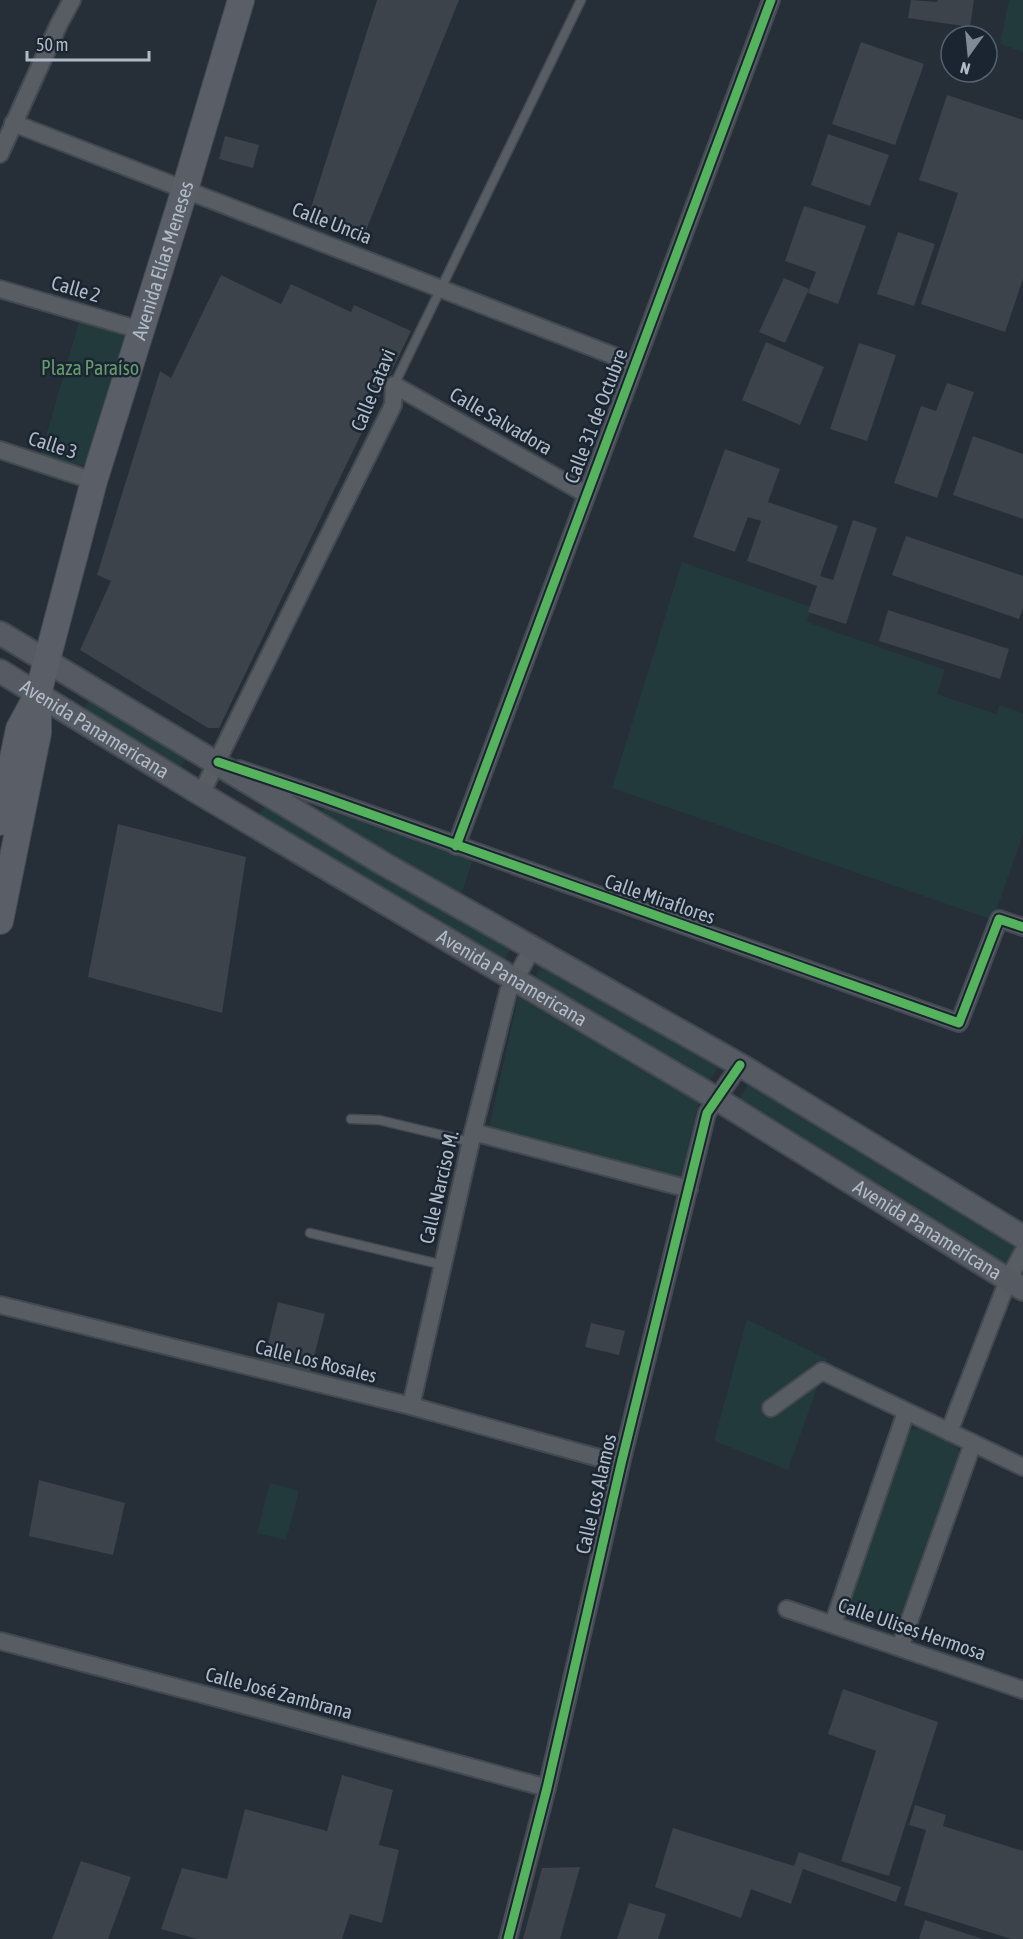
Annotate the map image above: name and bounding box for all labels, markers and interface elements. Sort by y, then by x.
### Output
scale bar [27,24,148,62]
north arrow [939,24,999,84]
text: 50 m [36,34,68,55]
text: N [958,59,972,78]
street label: Avenida Elías Meneses [127,178,198,342]
street label: Calle Uncia [289,197,375,248]
street label: Calle 2 [49,271,103,306]
street label: Calle Catavi [346,345,399,434]
street label: Calle 31 de Octubre [559,345,632,486]
park label: Plaza Paraíso [41,356,139,379]
street label: Calle Salvadora [446,382,557,459]
street label: Calle 3 [26,426,80,463]
street label: Avenida Panamericana [16,674,174,783]
street label: Calle Miraflores [602,869,718,928]
street label: Avenida Panamericana [433,924,591,1031]
street label: Calle Narciso M. [414,1128,463,1246]
street label: Avenida Panamericana [850,1175,1006,1284]
street label: Calle Los Rosales [253,1334,379,1387]
street label: Calle Los Alamos [571,1432,621,1556]
street label: Calle Ulises Hermosa [835,1592,989,1665]
street label: Calle José Zambrana [203,1662,355,1723]

